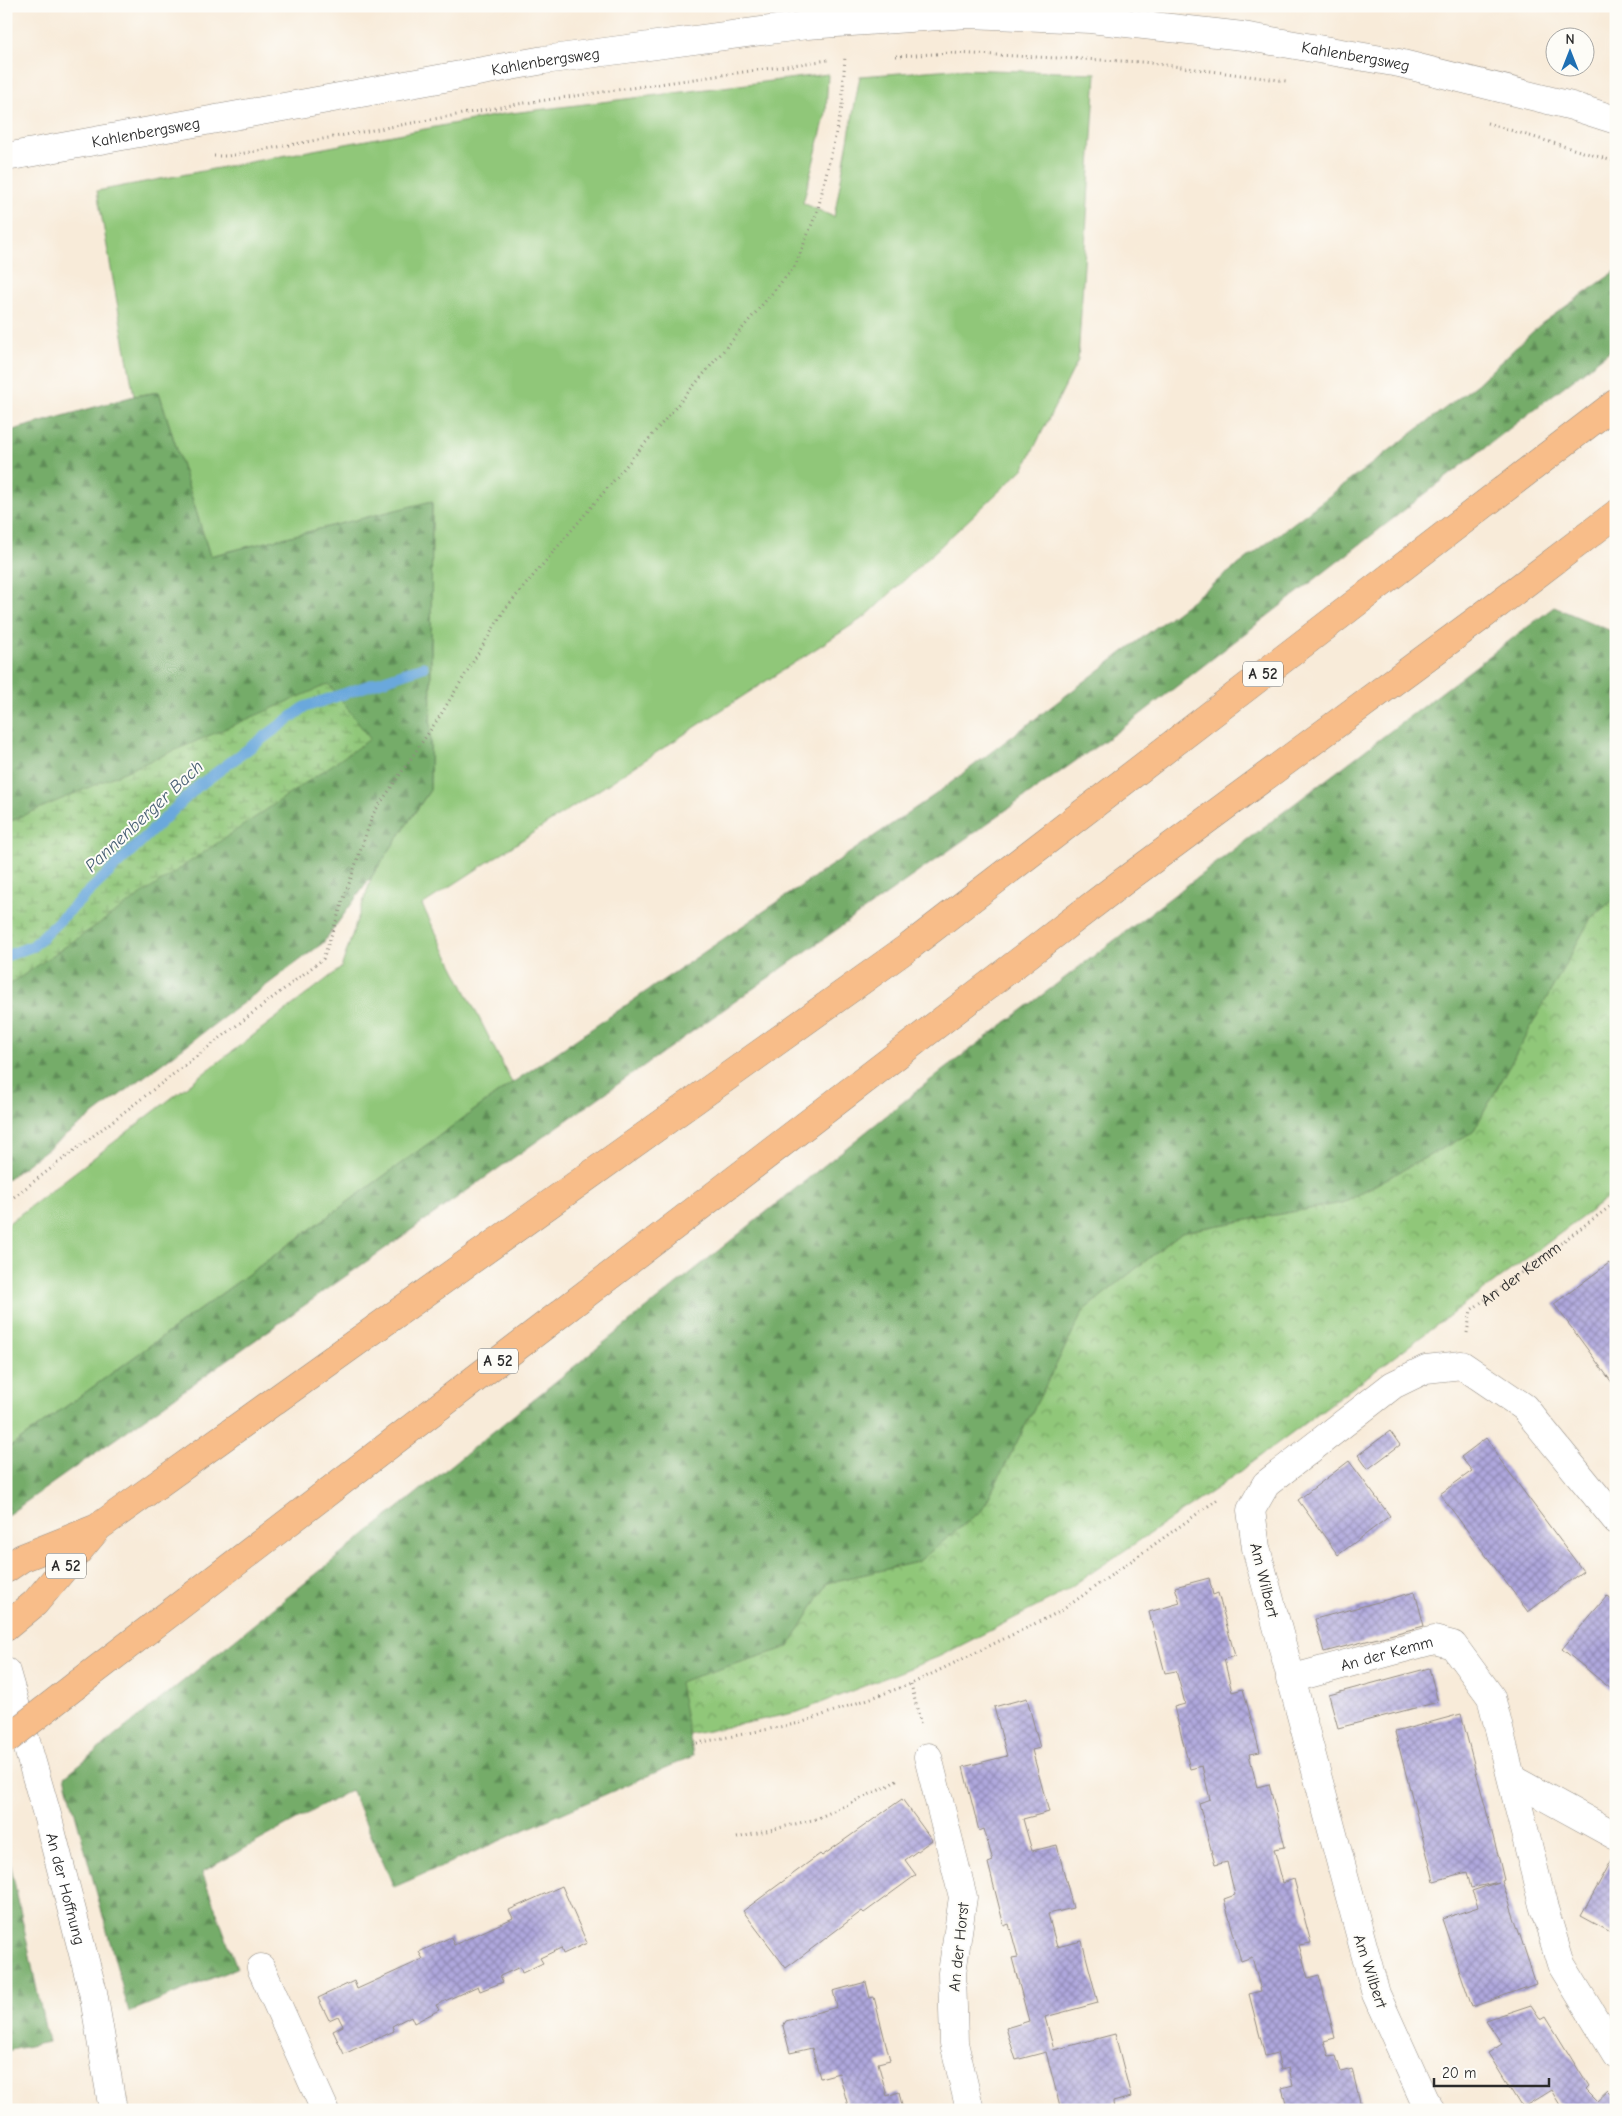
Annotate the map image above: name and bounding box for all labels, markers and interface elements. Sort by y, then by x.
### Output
north arrow [1544,28,1594,78]
text: N [1565,31,1575,48]
street label: Kahlenbergsweg [1300,38,1412,75]
street label: Kahlenbergsweg [490,45,601,79]
street label: Kahlenbergsweg [90,114,201,151]
road number: A 52 [1243,662,1283,686]
water label: Pannenberger Bach [81,756,208,877]
street label: An der Kemm [1477,1238,1565,1310]
road number: A 52 [478,1348,518,1374]
street label: Am Wilbert [1246,1541,1282,1620]
road number: A 52 [46,1554,86,1578]
street label: An der Kemm [1338,1633,1435,1675]
street label: An der Hoffnung [42,1831,88,1947]
street label: An der Horst [945,1901,973,1992]
street label: Am Wilbert [1350,1932,1391,2011]
scale bar [1434,2056,1550,2088]
text: 20 m [1442,2064,1476,2082]

